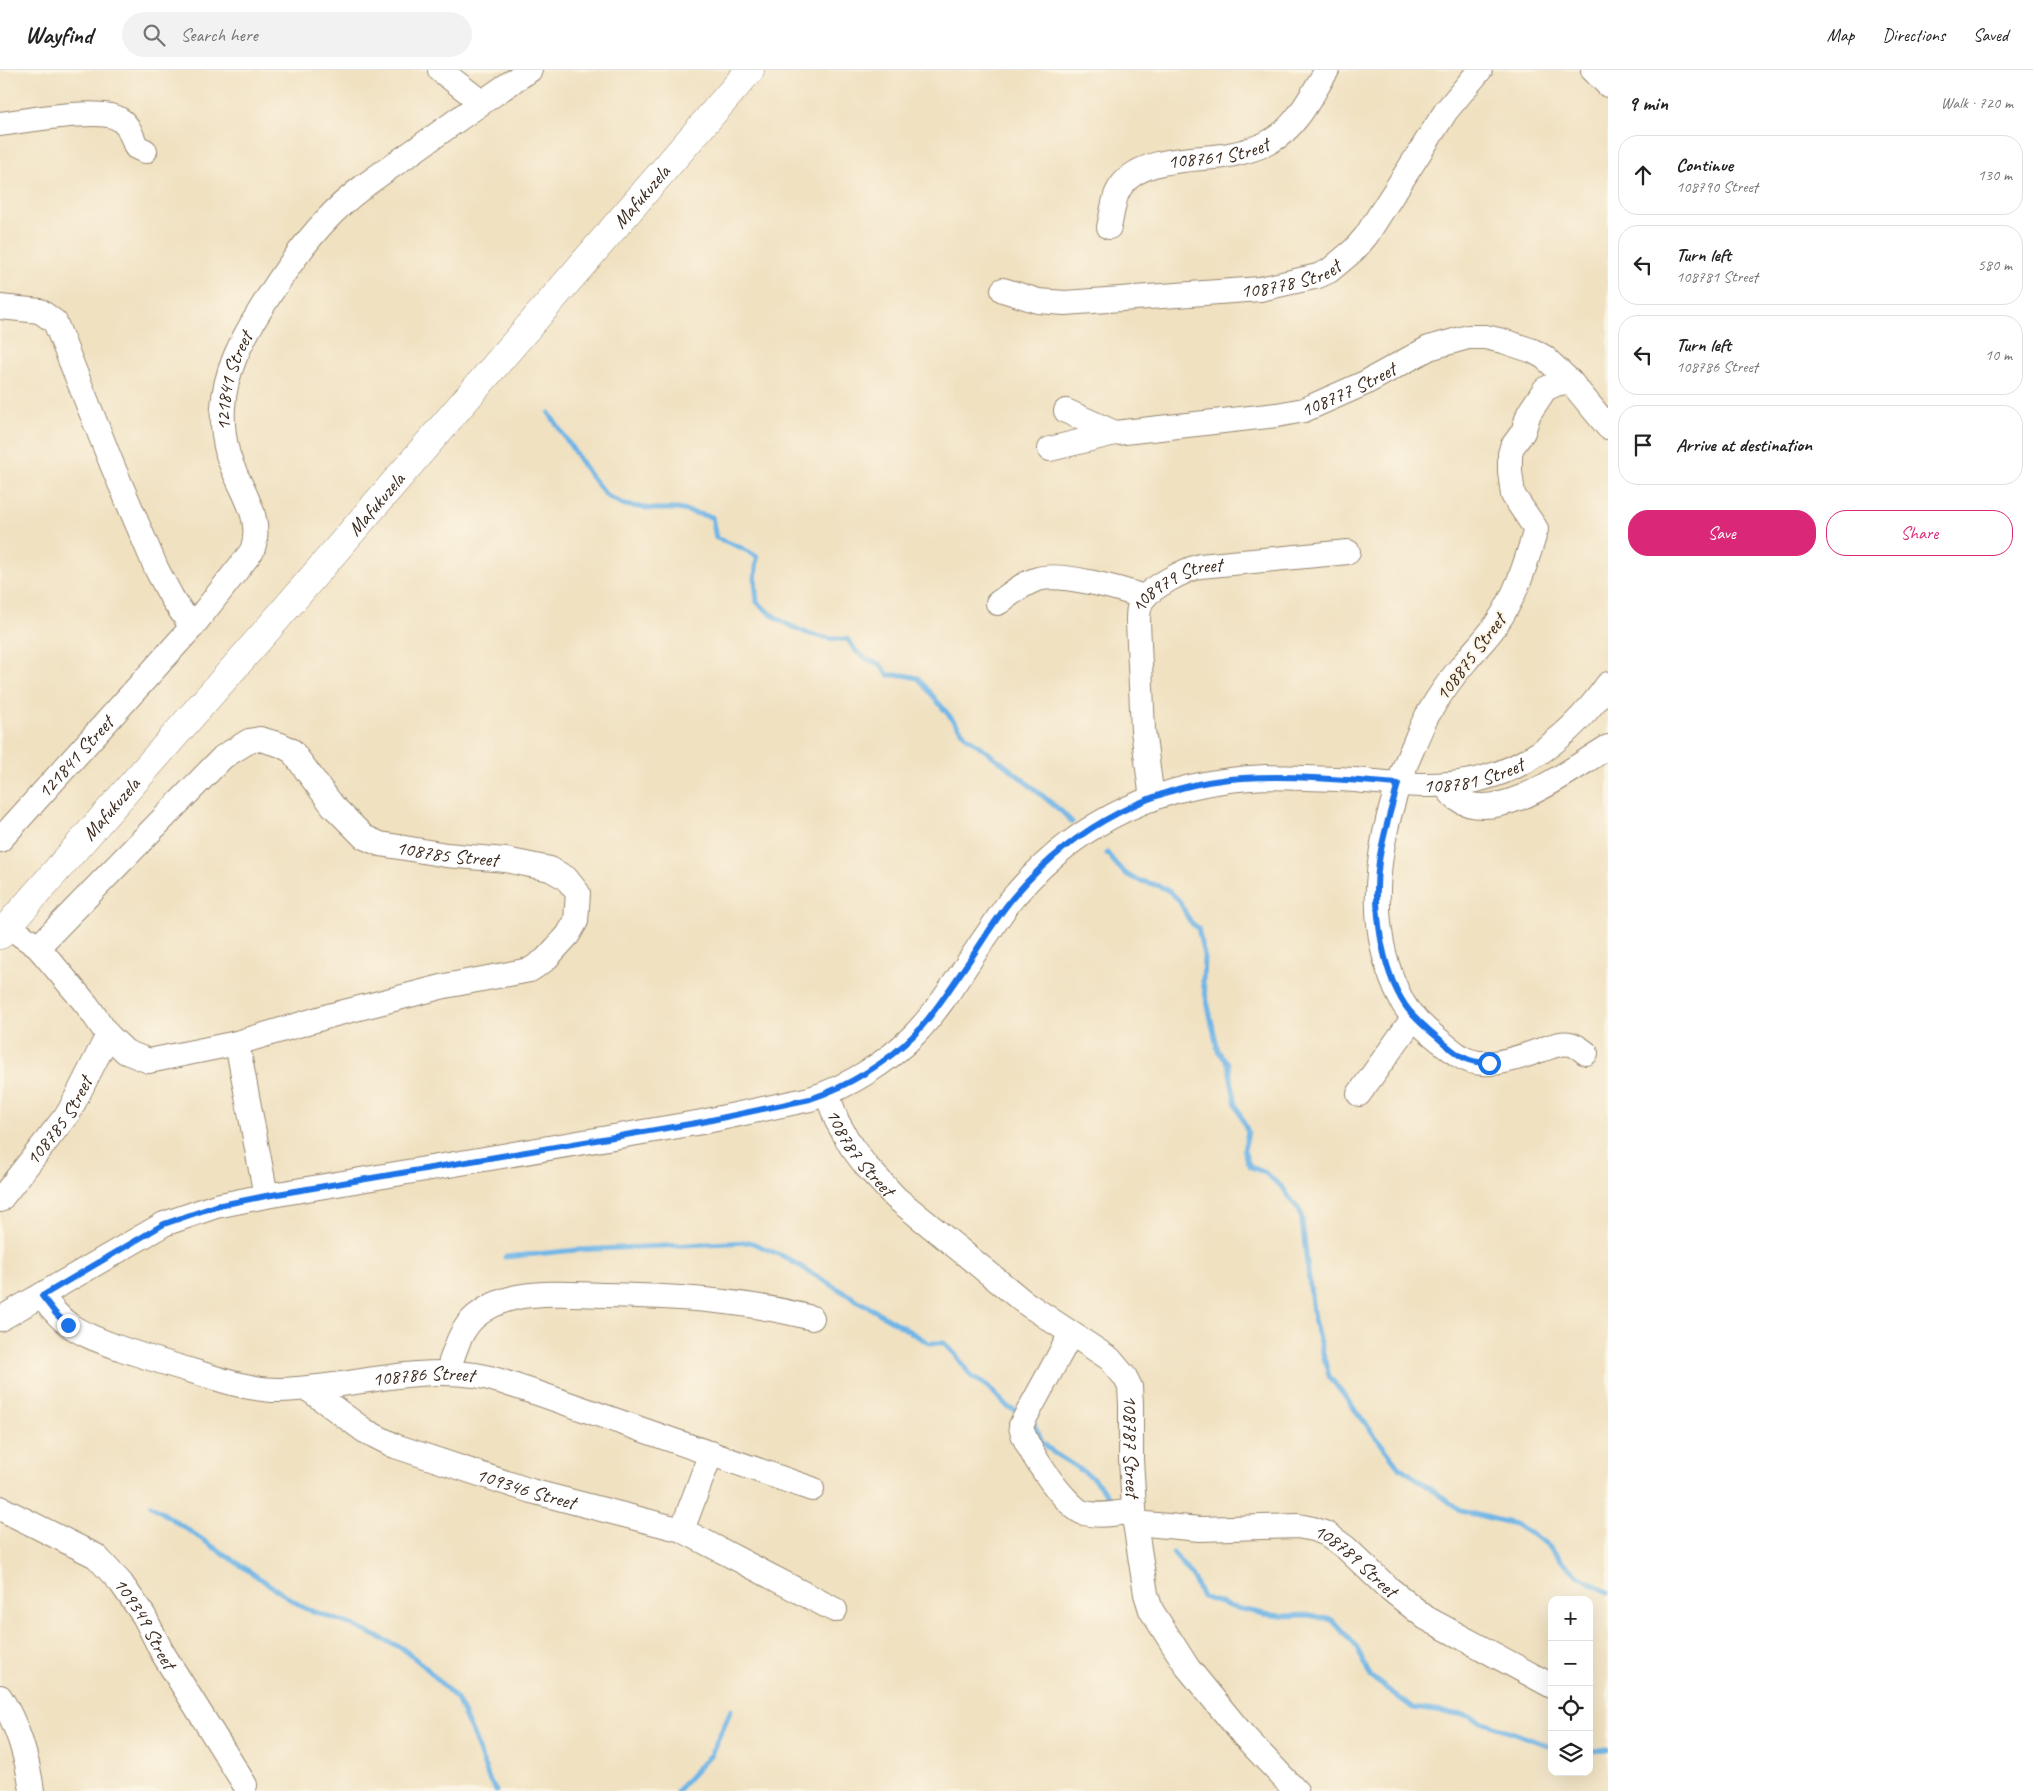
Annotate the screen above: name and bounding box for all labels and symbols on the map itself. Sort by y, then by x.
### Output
street label: 108761 Street [1166,131,1276,175]
street label: Mafukuzela [607,158,677,233]
street label: 108778 Street [1240,252,1349,303]
street label: 121841 Street [211,324,260,432]
street label: 108777 Street [1297,355,1403,423]
street label: Mafukuzela [342,466,412,541]
street label: 108979 Street [1126,552,1227,615]
street label: 108875 Street [1430,606,1513,706]
street label: 121841 Street [32,708,121,804]
street label: 108781 Street [1423,751,1531,798]
street label: Mafukuzela [77,771,147,846]
street label: 108785 Street [394,835,502,873]
route start [1478,1052,1501,1075]
street label: 108785 Street [20,1069,99,1170]
street label: 108787 Street [821,1106,902,1204]
route end [57,1314,80,1337]
street label: 108786 Street [371,1361,479,1392]
street label: 108787 Street [1117,1394,1146,1501]
street label: 109346 Street [473,1462,581,1516]
street label: 108789 Street [1311,1518,1405,1605]
street label: 109349 Street [108,1573,183,1677]

